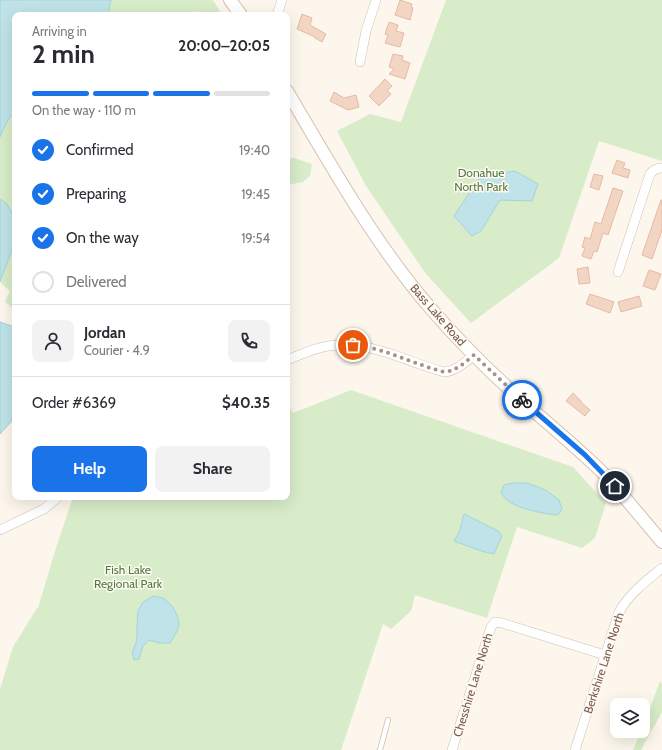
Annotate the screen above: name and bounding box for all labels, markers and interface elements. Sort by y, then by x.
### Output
text: Arriving in [32,23,87,39]
text: 20:00–20:05 [178,37,270,55]
text: 2 min [32,38,95,70]
text: On the way · 110 m [32,102,136,118]
icon: check [32,139,54,161]
text: Confirmed [66,141,134,159]
text: 19:40 [239,142,270,158]
park label: Donahue North Park [454,165,508,194]
icon: check [32,183,54,205]
text: Preparing [66,185,126,203]
text: 19:45 [241,186,270,202]
icon: check [32,227,54,249]
text: On the way [66,229,139,247]
text: 19:54 [241,230,270,246]
text: Delivered [66,273,127,291]
street label: Bass Lake Road [407,281,469,349]
button: person [32,320,74,362]
button: phone [228,320,270,362]
text: Jordan [84,324,126,342]
pin [336,328,370,362]
icon: bag [342,334,364,356]
text: Courier · 4.9 [84,342,150,358]
courier [502,380,542,420]
icon: bike [511,389,533,411]
text: Order #6369 [32,394,116,412]
text: $40.35 [222,394,270,412]
button: Help [32,446,147,492]
button: Share [155,446,270,492]
pin [598,469,632,503]
icon: home [604,475,626,497]
park label: Fish Lake Regional Park [94,562,163,591]
street label: Berkshire Lane North [580,610,627,715]
street label: Chesshire Lane North [450,631,495,739]
map controls [610,698,650,738]
button: layers [610,698,650,738]

